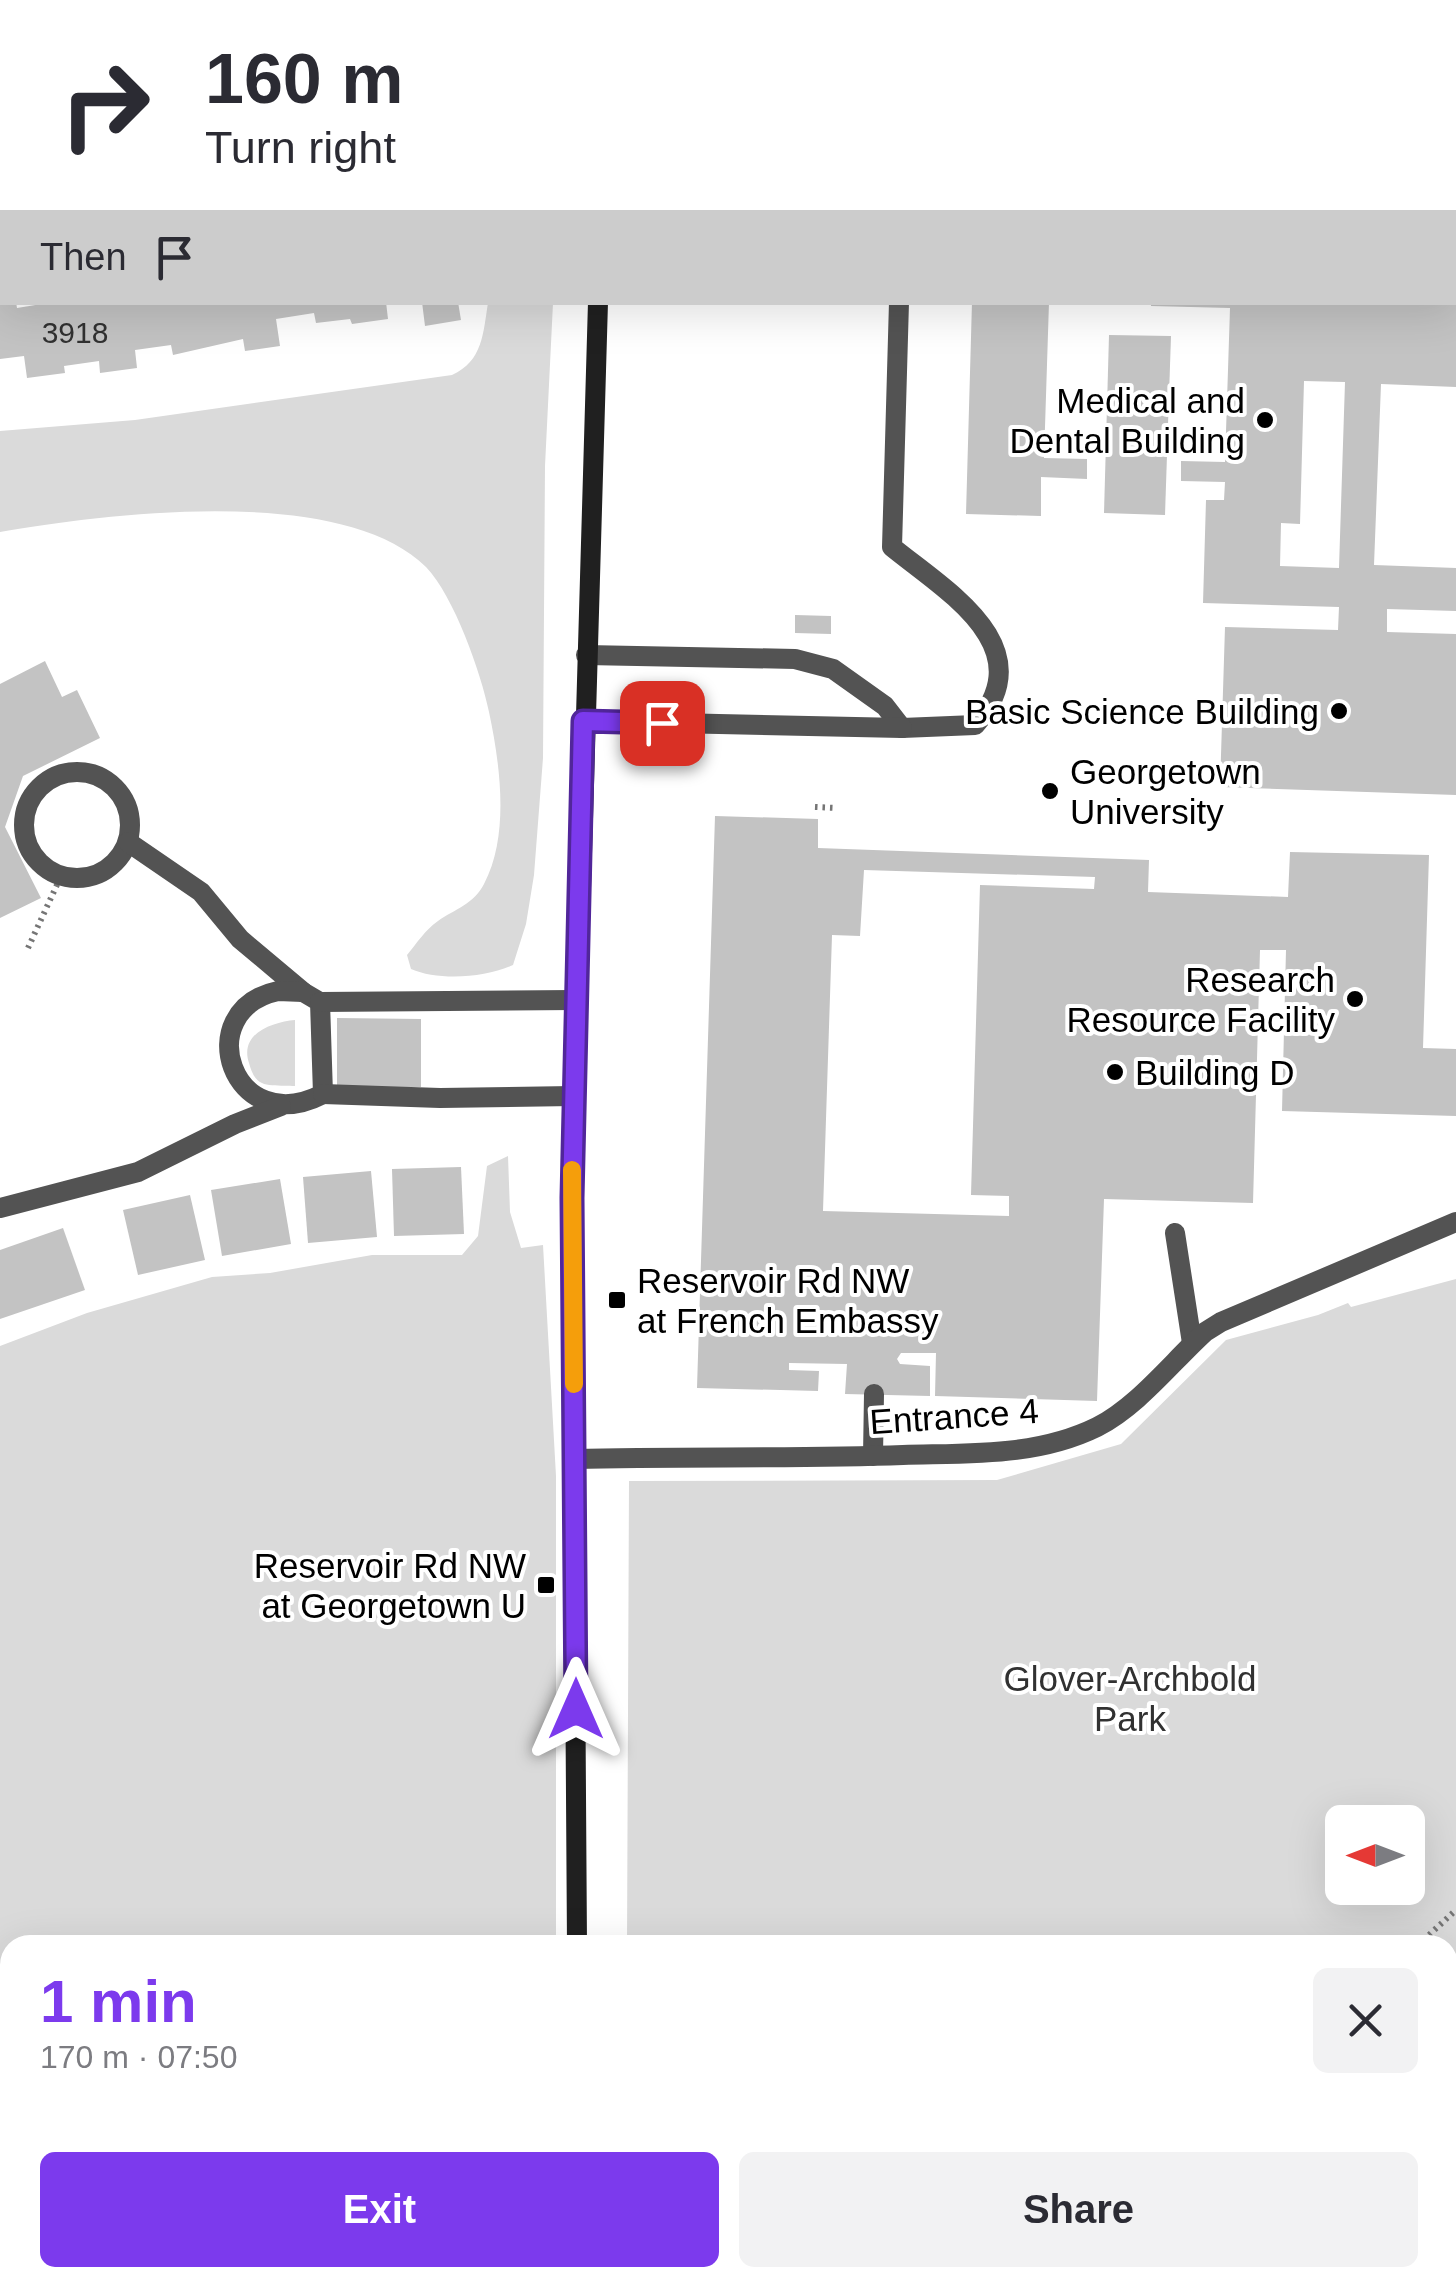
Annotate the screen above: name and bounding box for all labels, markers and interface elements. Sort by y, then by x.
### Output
icon: right [40,40,170,170]
text: 160 m [205,40,403,118]
text: Turn right [205,122,396,173]
icon: arrive [147,230,202,285]
text: Then [40,236,127,278]
house number: 3918 [42,316,108,349]
place label: Medical and Dental Building [1010,381,1245,460]
marker: Medical and Dental Building [1254,409,1276,431]
pin [620,681,705,766]
place label: Basic Science Building [965,692,1319,731]
icon: arrive [635,696,690,751]
marker: Basic Science Building [1328,700,1350,722]
place label: Georgetown University [1070,752,1261,831]
marker: Georgetown University [1039,780,1061,802]
place label: Research Resource Facility [1067,960,1335,1039]
marker: Research Resource Facility [1344,988,1366,1010]
place label: Building D [1135,1053,1295,1092]
marker: Building D [1104,1061,1126,1083]
place label: Reservoir Rd NW at French Embassy [637,1261,939,1340]
marker: Reservoir Rd NW at French Embassy [606,1289,628,1311]
street label: Entrance 4 [868,1391,1040,1441]
place label: Reservoir Rd NW at Georgetown U [254,1546,526,1625]
marker: Reservoir Rd NW at Georgetown U [535,1574,557,1596]
position arrow [524,1657,628,1761]
park label: Glover-Archbold Park [1004,1659,1256,1738]
north arrow [1325,1805,1425,1905]
map controls [1325,1805,1425,1905]
text: 1 min [40,1968,197,2035]
button: close [1313,1968,1418,2073]
text: 170 m · 07:50 [40,2039,237,2075]
button: Exit [40,2152,719,2267]
button: Share [739,2152,1418,2267]

